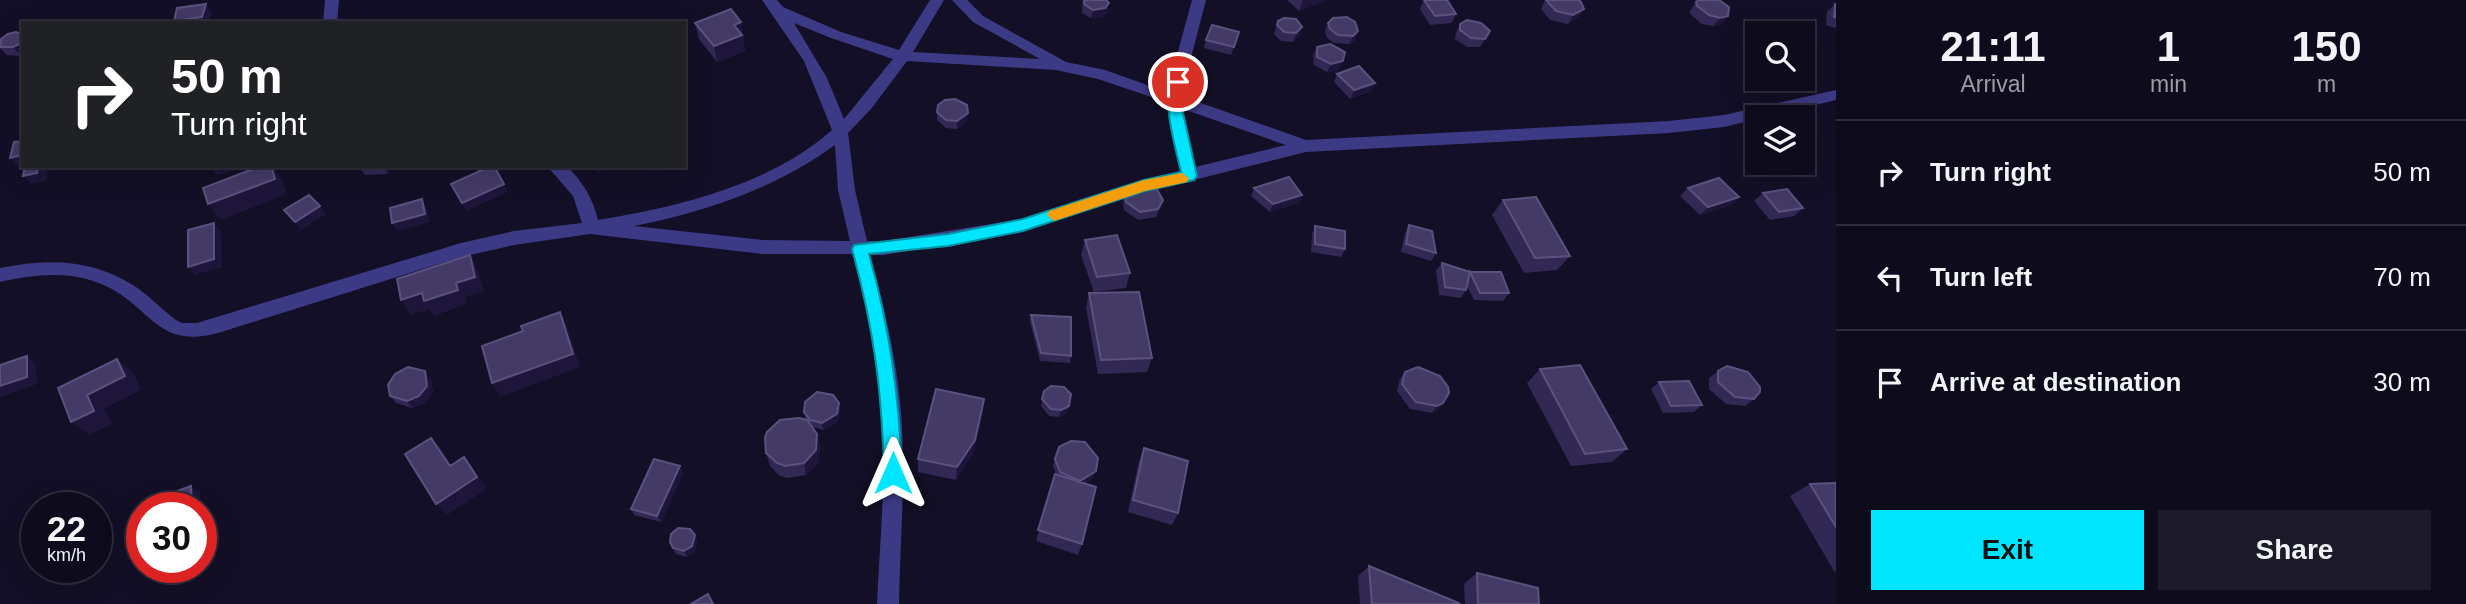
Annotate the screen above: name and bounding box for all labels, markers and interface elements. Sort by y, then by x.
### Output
map controls [1745,21,1815,175]
button: search [1745,21,1815,91]
text: 21:11 [1940,23,2046,70]
text: 1 [2157,23,2180,70]
text: 150 [2291,23,2362,70]
icon: right [56,49,147,140]
text: 50 m [171,49,283,103]
pin [1148,52,1208,112]
icon: arrive [1159,63,1197,101]
text: Arrival [1960,71,2026,97]
text: min [2150,71,2187,97]
text: m [2317,71,2336,97]
button: layers [1745,105,1815,175]
text: Turn right [171,106,307,142]
icon: right [1871,154,1909,192]
text: Turn right [1930,157,2051,187]
text: 50 m [2373,157,2431,187]
icon: left [1871,259,1909,297]
text: Turn left [1930,262,2032,292]
text: 70 m [2373,262,2431,292]
icon: arrive [1871,364,1909,402]
text: Arrive at destination [1930,367,2181,397]
text: 30 m [2373,367,2431,397]
position arrow [856,436,930,510]
speed limit sign: 30 [126,492,217,583]
text: 22 [47,509,86,548]
button: Exit [1871,510,2144,590]
button: Share [2158,510,2431,590]
text: km/h [47,545,86,565]

